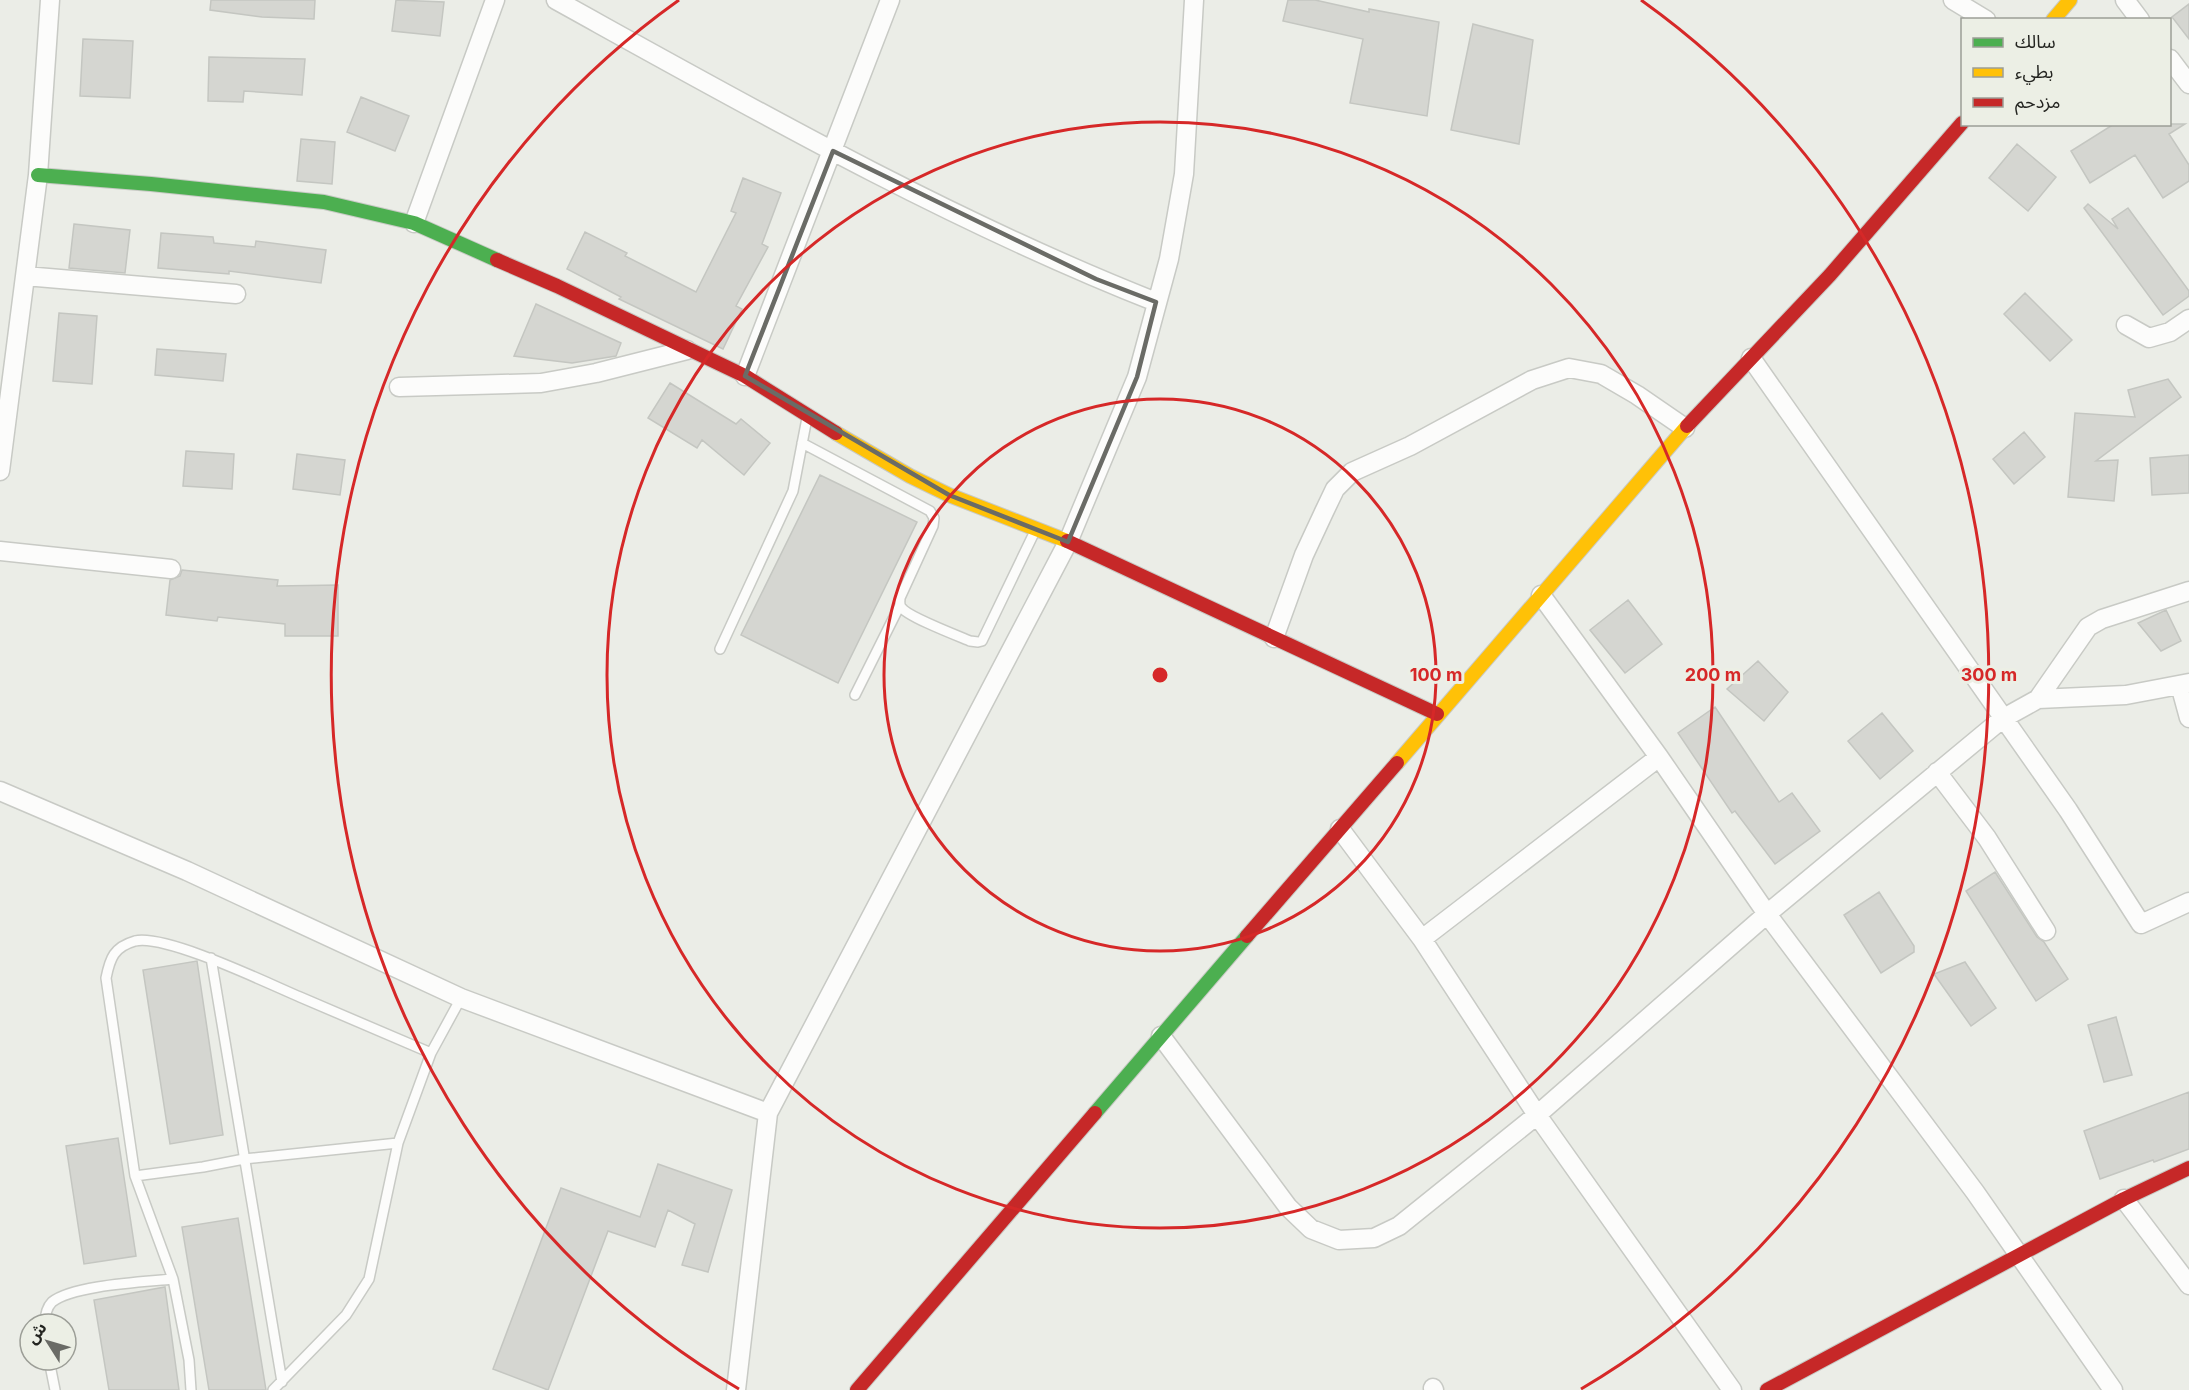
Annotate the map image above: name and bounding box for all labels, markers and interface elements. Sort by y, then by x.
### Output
legend [1961,18,2171,126]
text: سالك [2015,31,2056,52]
text: بطيء [2015,61,2053,85]
text: مزدحم [2015,91,2060,115]
text: 100 m [1410,664,1462,685]
text: 200 m [1685,664,1741,685]
text: 300 m [1961,664,2017,685]
centre of rings [1150,665,1170,685]
north arrow [18,1312,78,1372]
text: ش [21,1318,51,1348]

